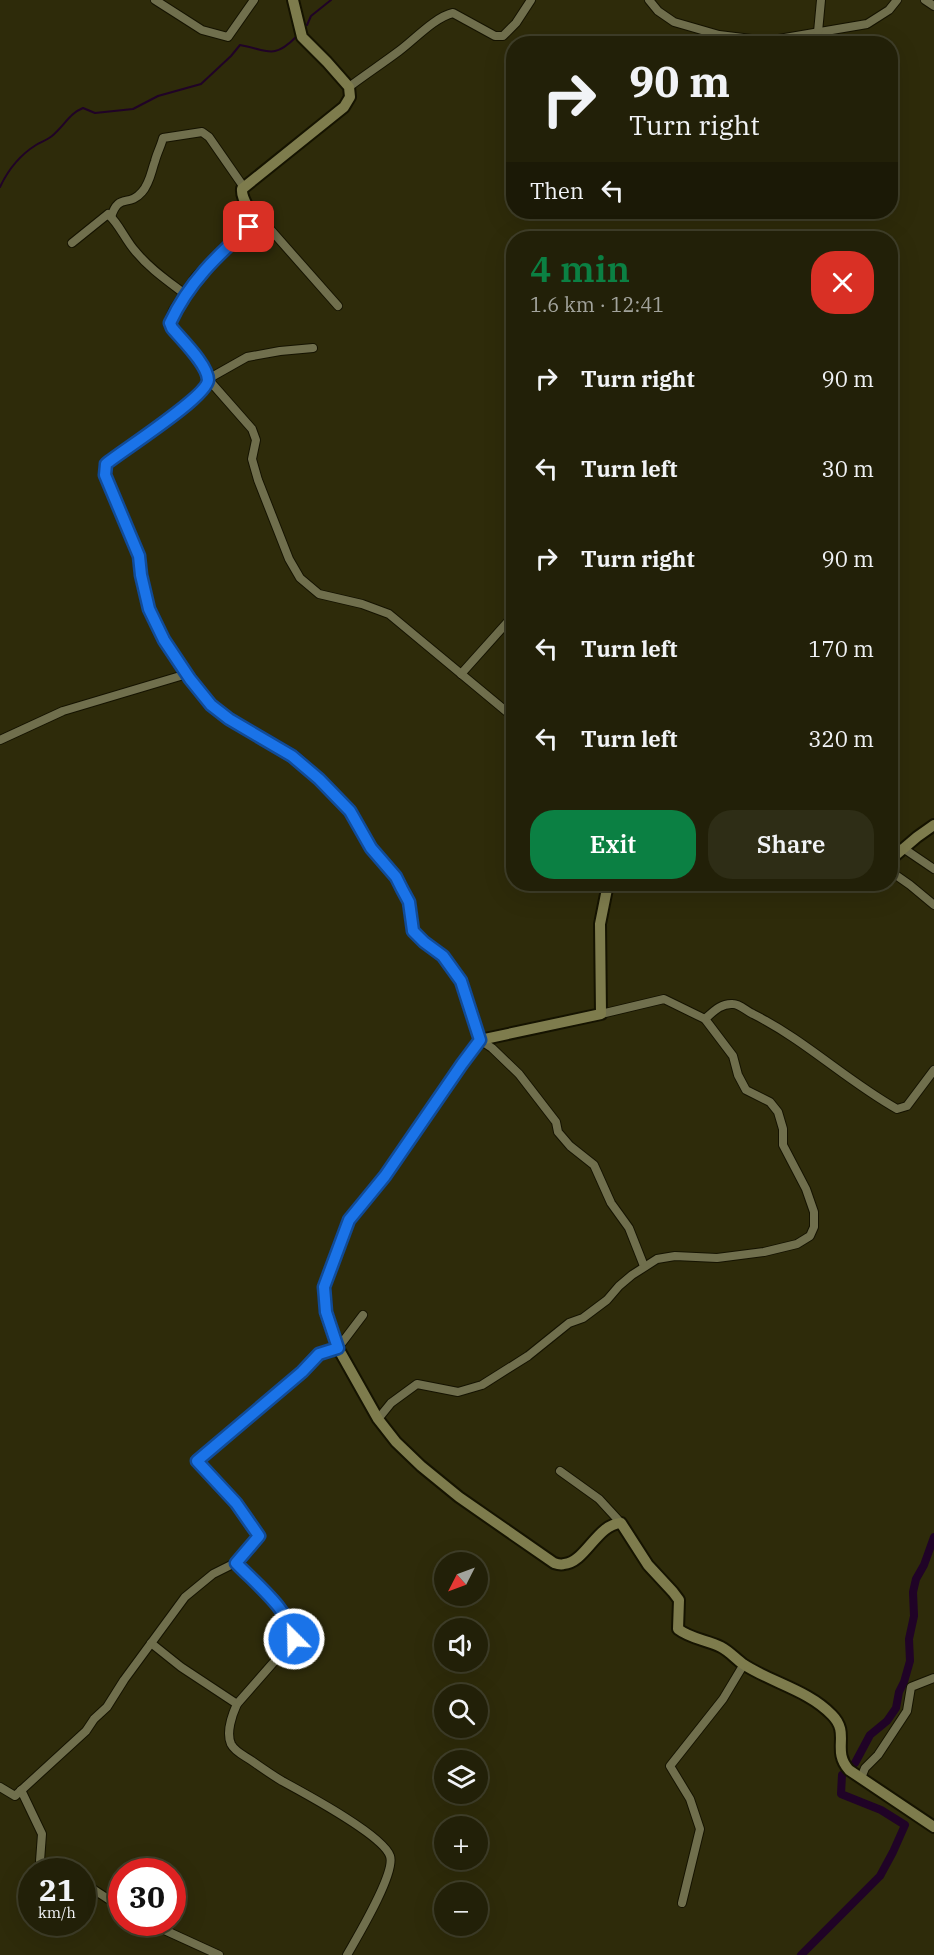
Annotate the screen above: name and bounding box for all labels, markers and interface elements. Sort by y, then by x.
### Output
text: 90 m [629,54,730,109]
icon: right [530,60,608,138]
text: Turn right [629,107,760,142]
icon: left [596,174,629,207]
text: Then [530,176,584,205]
pin [223,201,274,252]
icon: arrive [232,210,265,243]
text: 4 min [530,245,630,292]
button: close [811,251,874,314]
text: 1.6 km · 12:41 [530,291,664,318]
icon: right [530,362,563,395]
text: Turn right [581,364,695,393]
text: 90 m [822,364,874,393]
icon: left [530,452,563,485]
text: Turn left [581,454,677,483]
text: 30 m [822,454,874,483]
icon: right [530,542,563,575]
text: Turn right [581,544,695,573]
text: 90 m [822,544,874,573]
icon: left [530,632,563,665]
text: Turn left [581,634,677,663]
text: 170 m [808,634,874,663]
icon: left [530,722,563,755]
text: Turn left [581,724,677,753]
text: 320 m [808,724,874,753]
button: Exit [530,810,696,879]
button: Share [708,810,874,879]
north arrow [434,1552,488,1606]
map controls [434,1552,488,1936]
position arrow [262,1607,326,1671]
button: sound [434,1618,488,1672]
button: search [434,1684,488,1738]
button: layers [434,1750,488,1804]
button: + [434,1816,488,1870]
speed limit sign: 30 [108,1858,186,1936]
text: 21 [39,1870,75,1909]
button: − [434,1882,488,1936]
text: km/h [38,1903,76,1922]

